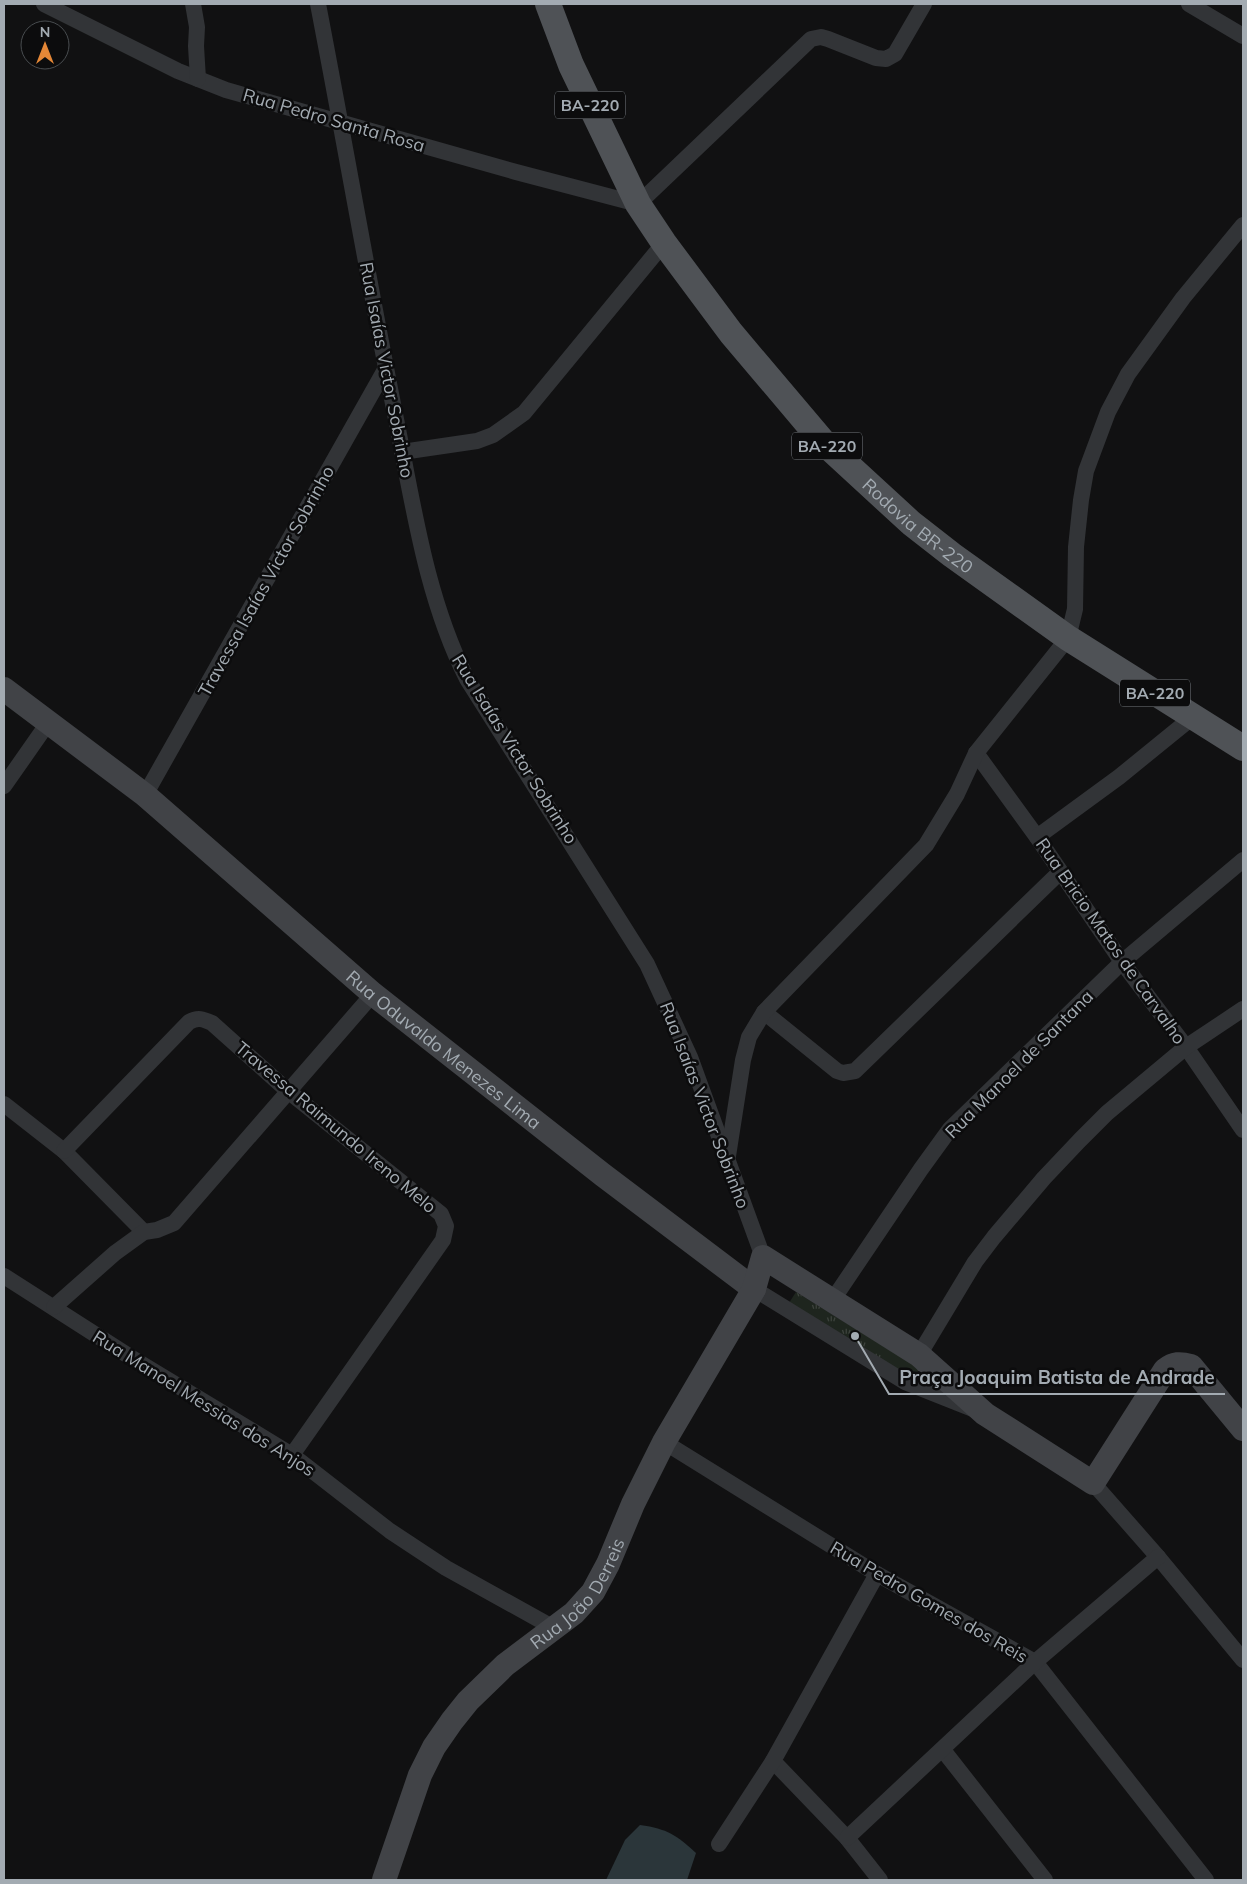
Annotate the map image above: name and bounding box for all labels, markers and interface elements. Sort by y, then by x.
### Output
north arrow [20,20,70,70]
text: N [40,23,50,41]
street label: Rua Pedro Santa Rosa [240,83,428,157]
road number: BA-220 [555,92,625,118]
street label: Rua Isaías Victor Sobrinho [355,260,419,480]
road number: BA-220 [792,432,862,460]
street label: Travessa Isaías Victor Sobrinho [193,462,339,700]
street label: Rodovia BR-220 [858,473,978,578]
street label: Rua Isaías Victor Sobrinho [447,650,583,848]
road number: BA-220 [1120,680,1190,706]
street label: Rua Bricio Matos de Carvalho [1031,833,1191,1049]
street label: Rua Oduvaldo Menezes Lima [342,965,546,1134]
street label: Rua Manoel de Santana [940,985,1098,1143]
street label: Rua Isaías Victor Sobrinho [655,998,755,1212]
street label: Travessa Raimundo Ireno Melo [231,1036,441,1218]
street label: Rua Manoel Messias dos Anjos [89,1325,320,1481]
callout: Praça Joaquim Batista de Andrade [889,1360,1225,1394]
text: Praça Joaquim Batista de Andrade [899,1365,1215,1389]
street label: Rua João Derreis [525,1534,629,1654]
street label: Rua Pedro Gomes dos Reis [826,1536,1032,1668]

